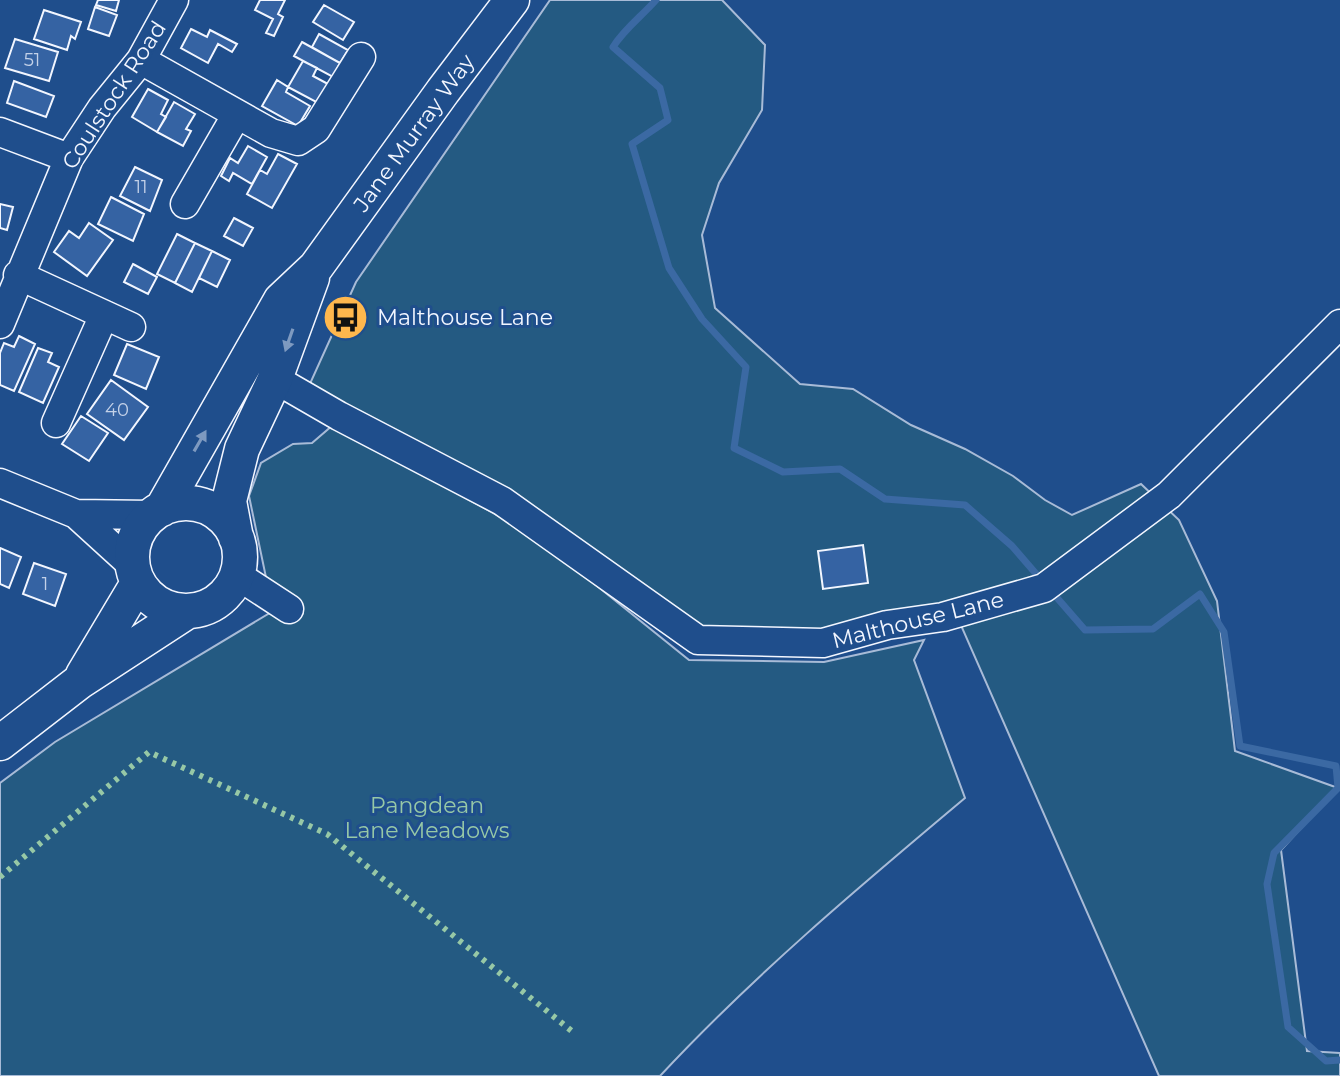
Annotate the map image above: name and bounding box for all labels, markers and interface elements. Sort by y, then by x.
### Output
street label: Coulstock Road [56,16,172,174]
house number: 51 [24,49,40,71]
street label: Jane Murray Way [347,49,480,218]
house number: 11 [135,176,148,198]
bus stop icon: Malthouse Lane [322,293,370,341]
place label: Malthouse Lane [377,304,553,331]
one-way arrow [282,328,295,352]
house number: 40 [105,399,129,421]
one-way arrow [193,430,207,452]
house number: 1 [42,573,48,595]
street label: Malthouse Lane [829,586,1007,654]
park label: Pangdean Lane Meadows [344,792,510,844]

